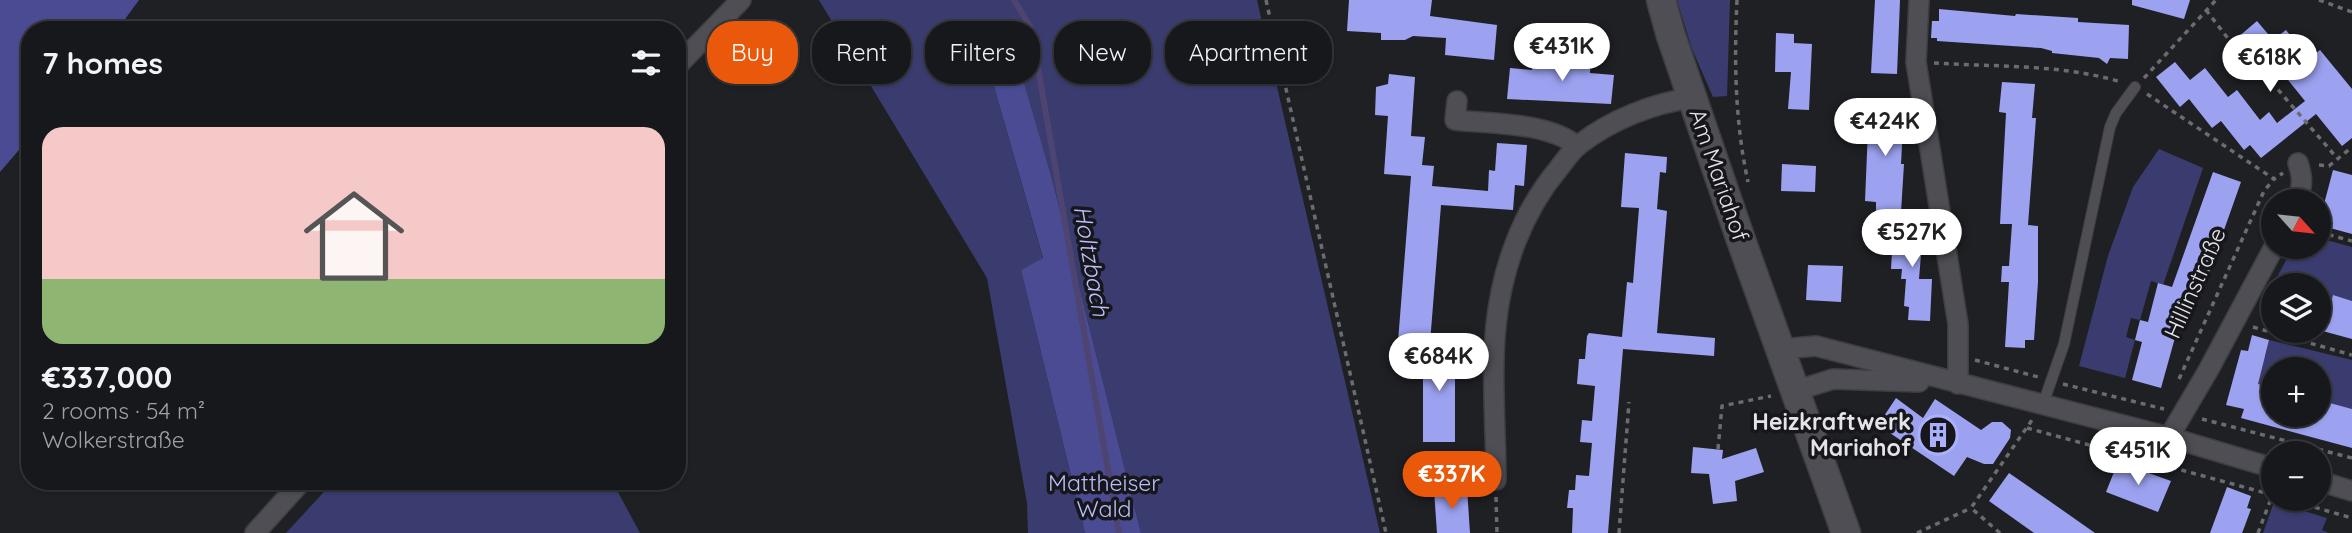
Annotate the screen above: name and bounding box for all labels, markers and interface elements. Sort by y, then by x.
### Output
chip: Buy [707,21,798,84]
chip: Rent [812,21,911,84]
chip: Filters [925,21,1040,84]
chip: New [1054,21,1151,84]
chip: Apartment [1165,21,1332,84]
pin: €431K [1513,24,1611,83]
text: €431K [1530,31,1594,60]
pin: €618K [2221,34,2319,94]
text: €618K [2238,42,2302,71]
text: 7 homes [42,44,163,82]
icon: filters [627,44,665,82]
pin: €424K [1836,99,1934,158]
street label: Am Mariahof [1683,105,1756,245]
text: €424K [1850,106,1920,135]
icon: home [291,173,417,299]
north arrow [2261,189,2331,259]
map controls [2261,189,2331,511]
water label: Holtzbach [1067,203,1117,319]
pin: €527K [1863,210,1961,269]
text: €527K [1878,217,1946,246]
street label: Hillinstraße [2157,223,2232,343]
button: layers [2261,273,2331,343]
pin: €684K [1390,334,1488,393]
text: €684K [1405,341,1473,370]
button: + [2261,357,2331,427]
text: €337,000 [42,358,172,396]
text: 2 rooms · 54 m² [42,396,205,425]
place label: Heizkraftwerk Mariahof [1752,407,1911,462]
building icon: Heizkraftwerk Mariahof [1917,414,1959,456]
text: Wolkerstraße [42,425,185,454]
pin: €451K [2089,428,2187,487]
text: €451K [2105,435,2171,464]
button: − [2261,441,2331,511]
pin: €337K [1403,452,1501,511]
text: €337K [1419,459,1485,488]
park label: Mattheiser Wald [1048,468,1160,523]

